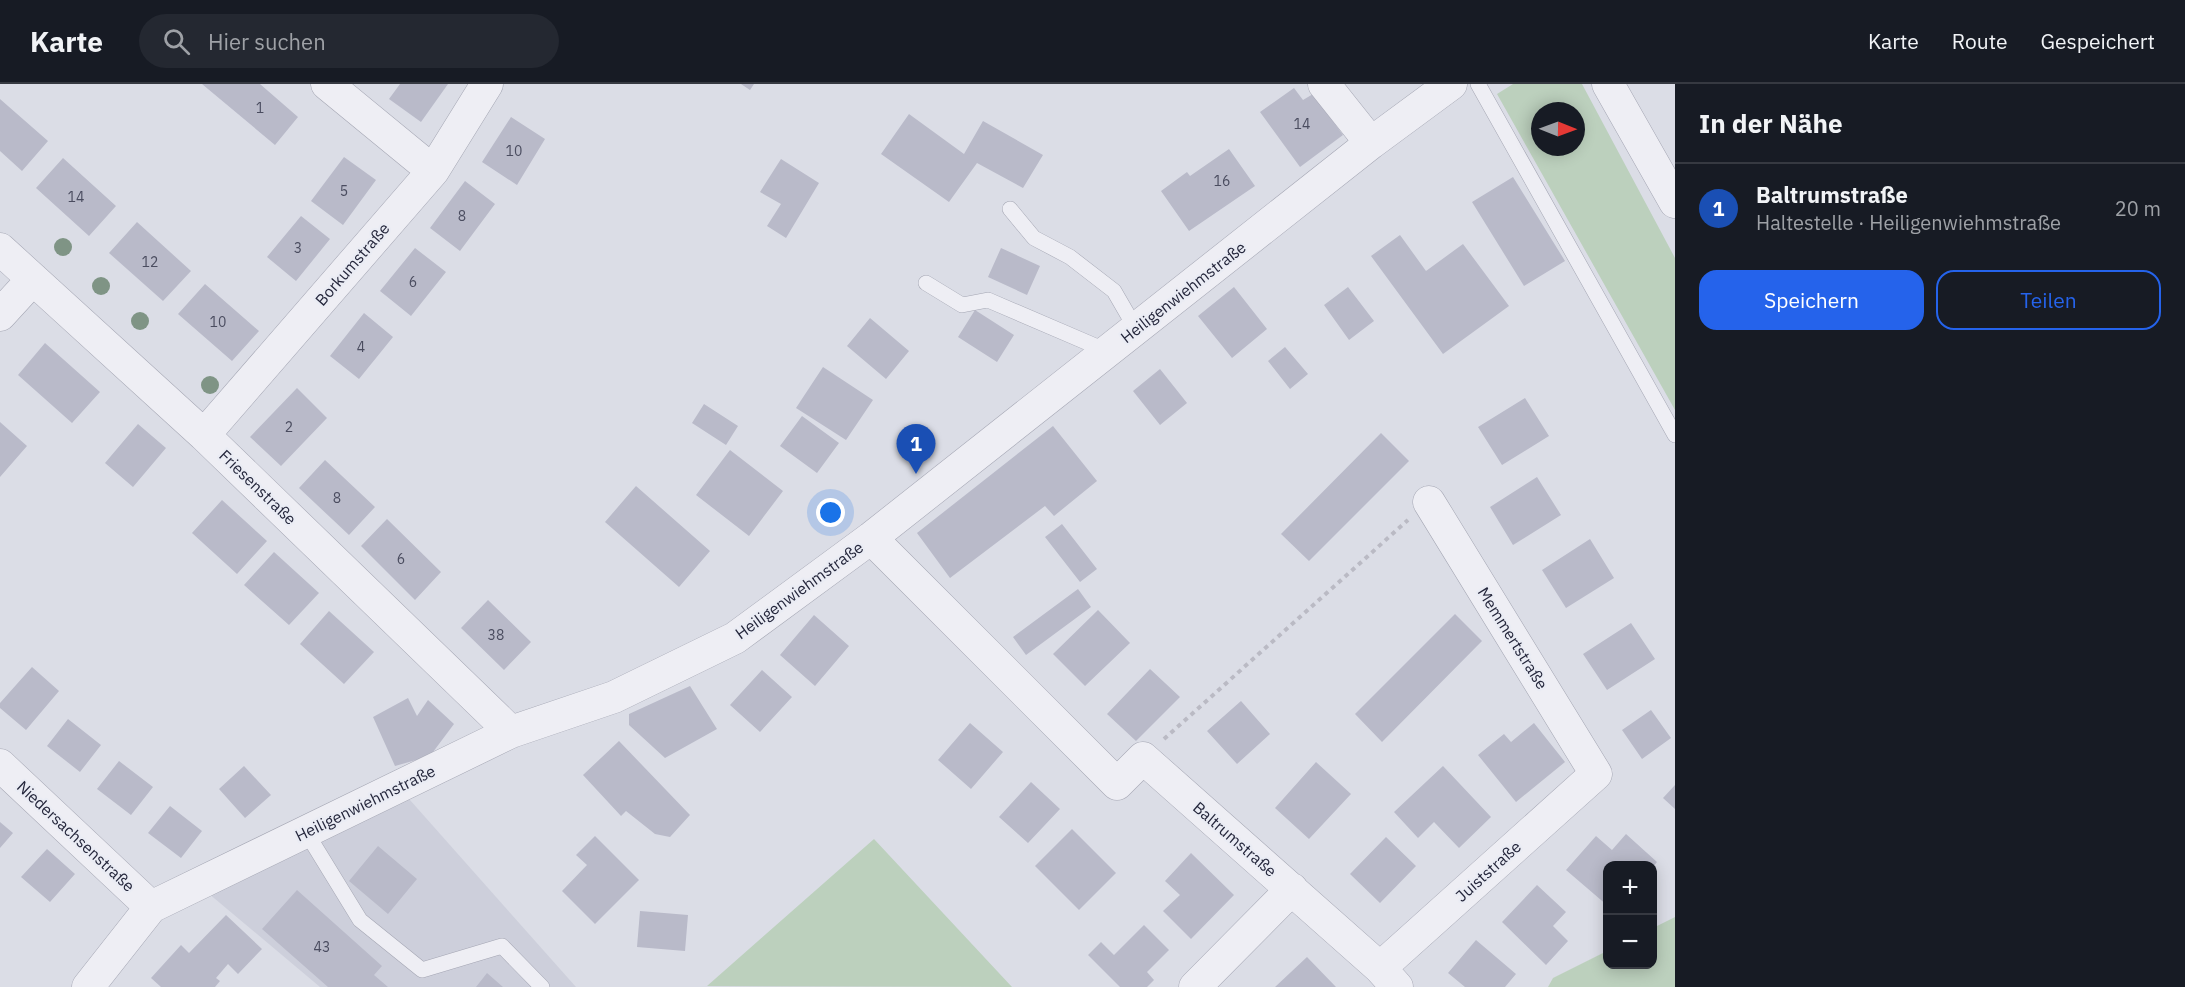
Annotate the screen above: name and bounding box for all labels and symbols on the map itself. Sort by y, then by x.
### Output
house number: 1 [256,99,264,117]
north arrow [1531,102,1585,156]
house number: 14 [1294,115,1310,133]
house number: 10 [506,142,522,160]
house number: 16 [1214,172,1230,190]
house number: 5 [340,182,348,200]
house number: 14 [68,188,84,206]
house number: 8 [458,207,466,225]
street label: Borkumstraße [311,218,394,310]
street label: Heiligenwiehmstraße [1116,237,1250,347]
house number: 3 [294,239,302,257]
house number: 12 [142,253,158,271]
house number: 6 [409,273,417,291]
house number: 10 [210,313,226,331]
house number: 4 [357,338,365,356]
house number: 2 [285,418,293,436]
pin: 1 [896,424,936,474]
street label: Friesenstraße [215,445,301,529]
house number: 8 [333,489,341,507]
your location [816,498,845,527]
street label: Heiligenwiehmstraße [731,537,867,643]
house number: 6 [397,550,405,568]
street label: Memmertstraße [1474,583,1553,693]
house number: 38 [488,626,504,644]
street label: Heiligenwiehmstraße [292,760,439,846]
street label: Niedersachsenstraße [13,776,139,896]
street label: Baltrumstraße [1189,797,1281,881]
street label: Juiststraße [1451,836,1525,906]
house number: 43 [314,938,330,956]

